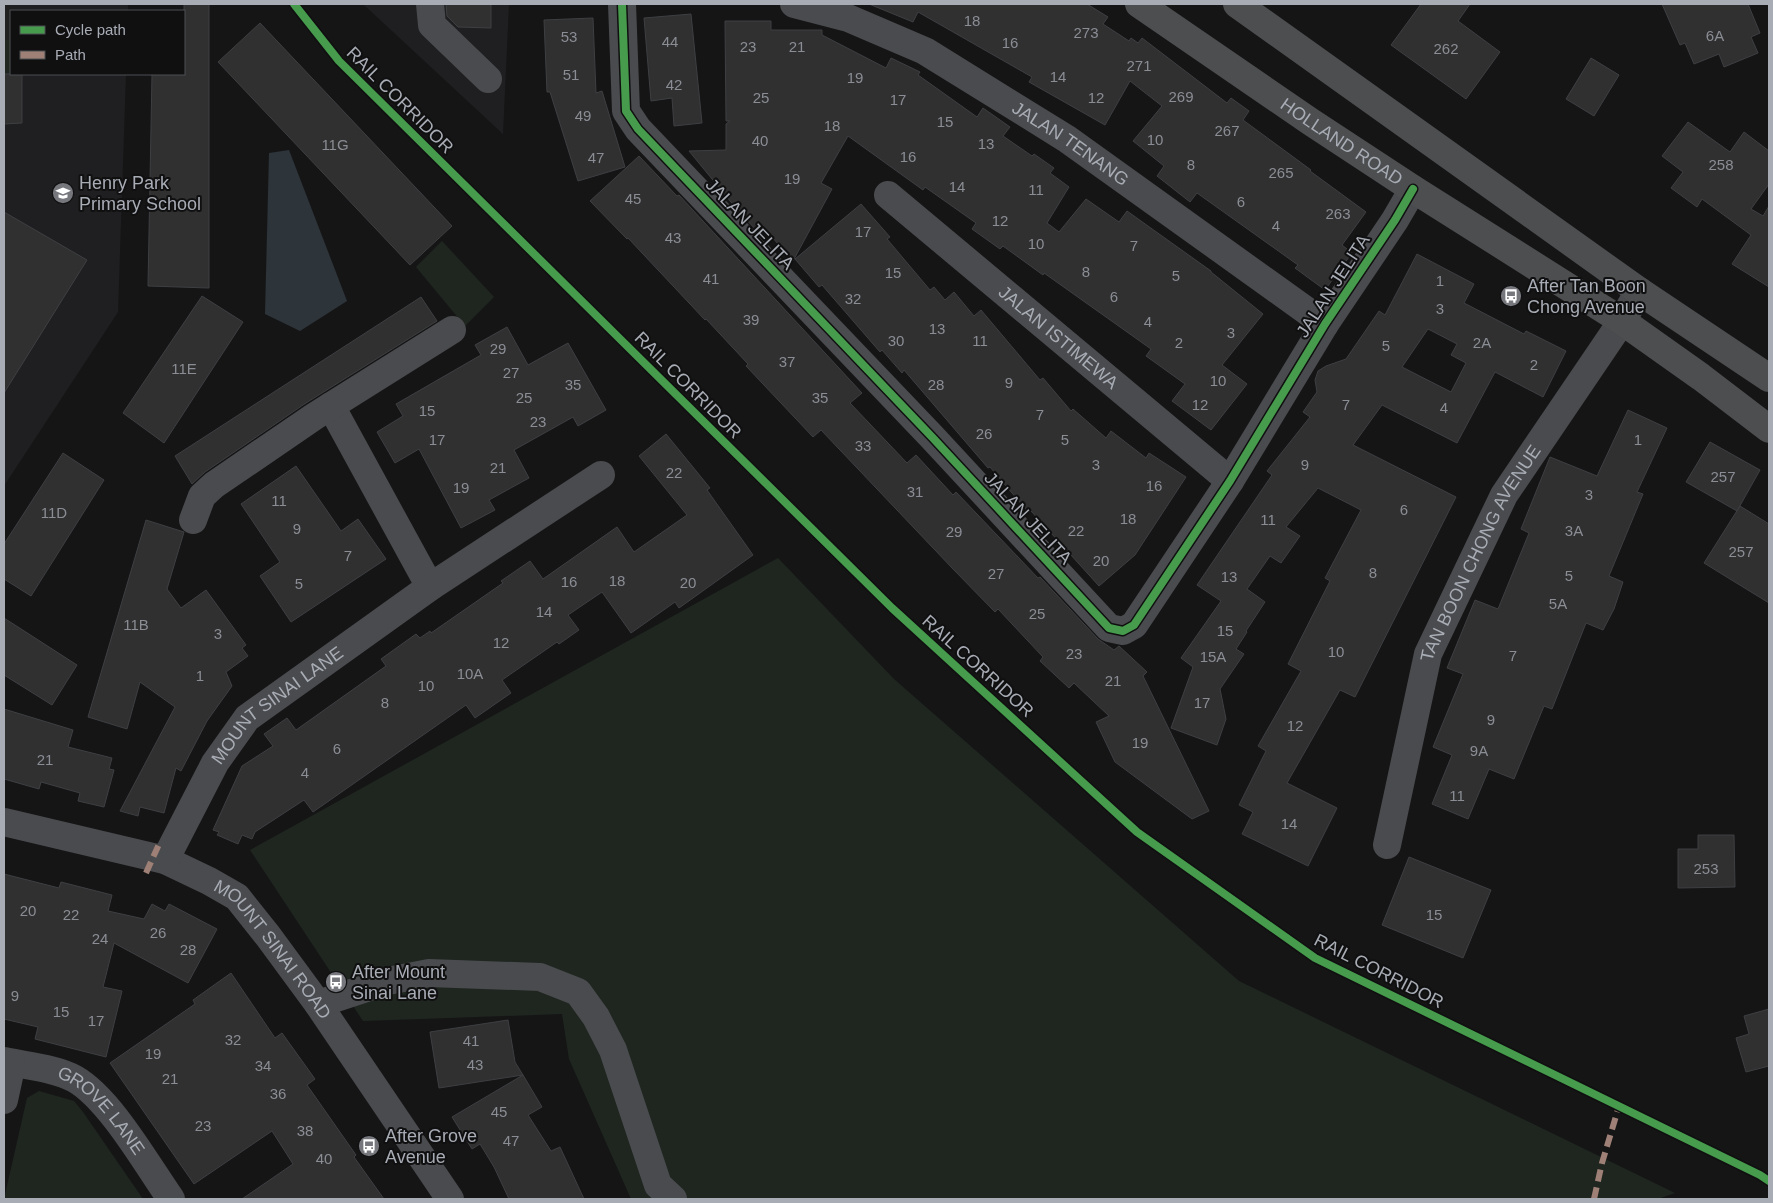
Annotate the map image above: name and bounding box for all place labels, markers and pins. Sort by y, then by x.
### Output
place label: Henry Park Primary School [79,173,201,214]
school or university icon: Henry Park Primary School [51,181,75,205]
place label: After Tan Boon Chong Avenue [1527,276,1646,317]
bus stop icon: After Tan Boon Chong Avenue [1499,284,1523,308]
place label: After Mount Sinai Lane [352,962,445,1003]
bus stop icon: After Mount Sinai Lane [324,970,348,994]
place label: After Grove Avenue [385,1126,477,1167]
bus stop icon: After Grove Avenue [357,1134,381,1158]

